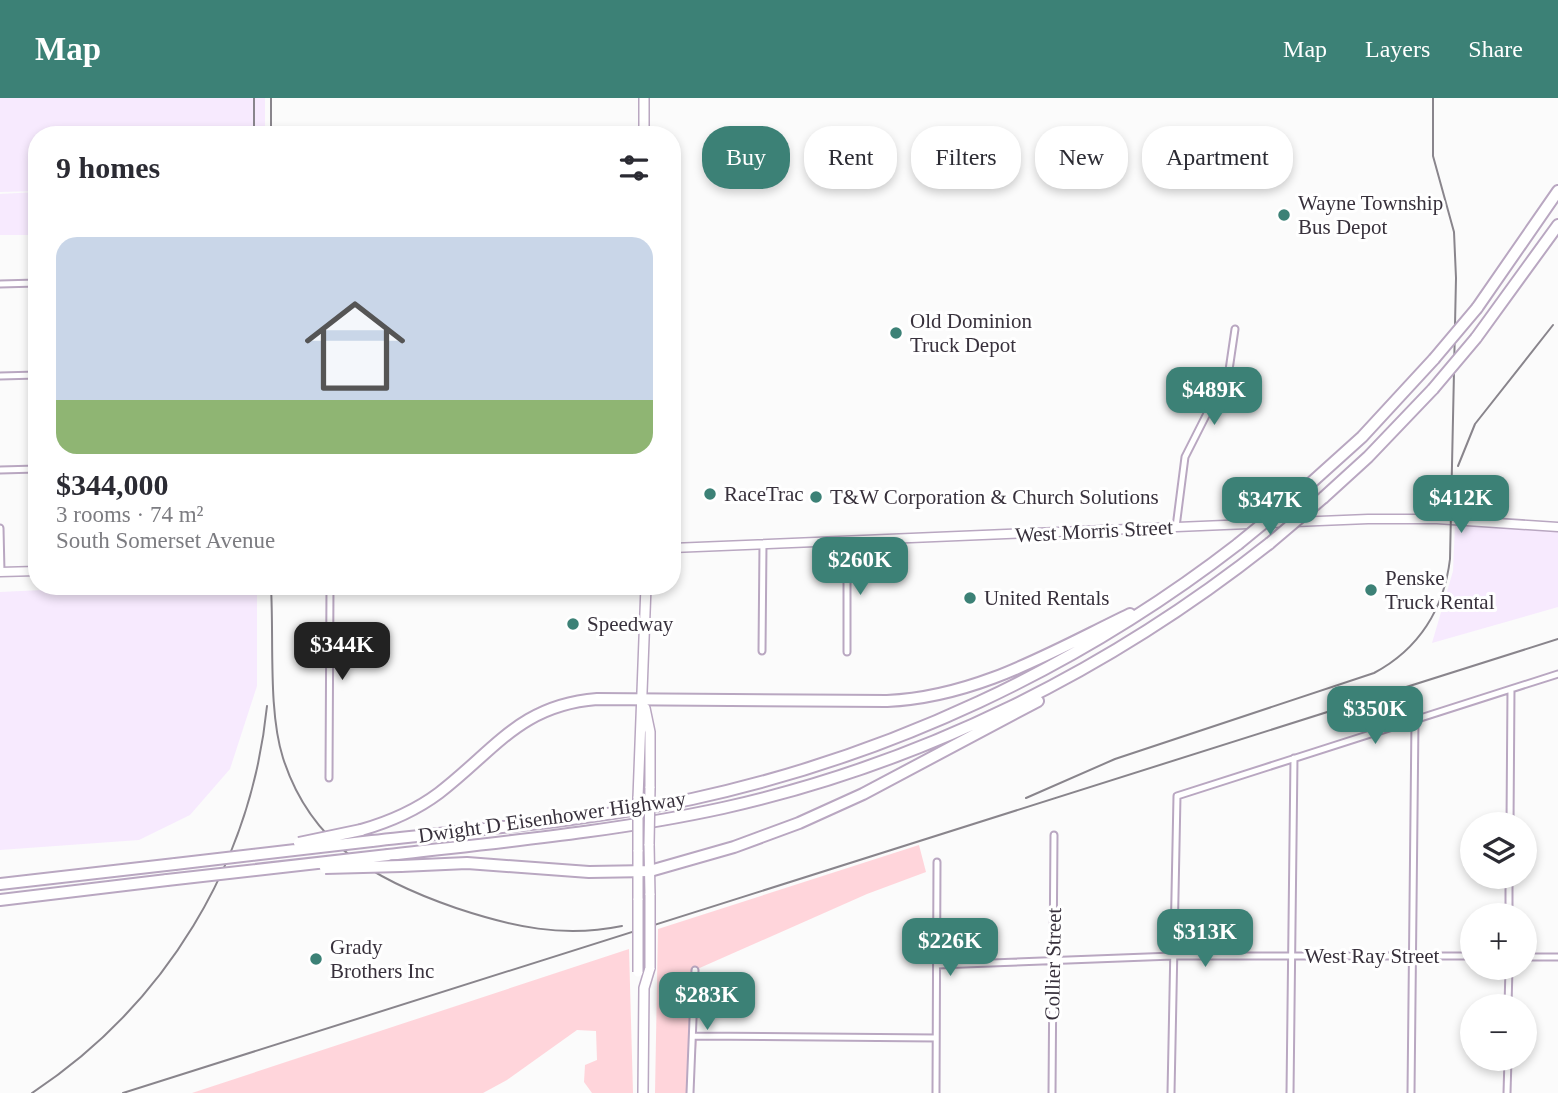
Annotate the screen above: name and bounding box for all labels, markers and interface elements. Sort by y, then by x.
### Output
text: Map [35,31,101,67]
text: Map [1283,36,1327,62]
text: Layers [1365,36,1430,62]
text: Share [1468,36,1523,62]
chip: Buy [702,126,790,189]
chip: Rent [804,126,897,189]
chip: Filters [911,126,1021,189]
chip: New [1035,126,1128,189]
chip: Apartment [1142,126,1293,189]
icon: filters [615,149,653,187]
text: 9 homes [56,151,160,184]
place label: Wayne Township Bus Depot [1298,191,1443,239]
marker: Wayne Township Bus Depot [1276,207,1292,223]
icon: home [292,283,418,409]
place label: Old Dominion Truck Depot [910,309,1032,357]
marker: Old Dominion Truck Depot [888,325,904,341]
pin: $489K [1165,368,1263,427]
text: $489K [1182,377,1246,402]
text: $344,000 [56,468,169,501]
pin: $412K [1412,476,1510,535]
pin: $347K [1221,478,1319,537]
place label: RaceTrac [724,482,804,506]
place label: T&W Corporation & Church Solutions [830,485,1159,509]
text: $412K [1429,485,1493,510]
marker: RaceTrac [702,486,718,502]
text: $347K [1238,487,1302,512]
marker: T&W Corporation & Church Solutions [808,489,824,505]
text: 3 rooms · 74 m² [56,502,203,527]
street label: West Morris Street [1014,515,1174,547]
text: South Somerset Avenue [56,528,275,553]
pin: $260K [811,538,909,597]
text: $260K [828,547,892,572]
place label: Penske Truck Rental [1385,566,1495,614]
marker: Penske Truck Rental [1363,582,1379,598]
place label: United Rentals [984,586,1109,610]
marker: United Rentals [962,590,978,606]
place label: Speedway [587,612,674,636]
marker: Speedway [565,616,581,632]
pin: $344K [293,622,391,682]
text: $344K [310,632,374,657]
pin: $350K [1326,686,1424,746]
text: $350K [1343,696,1407,721]
street label: Dwight D Eisenhower Highway [417,786,688,848]
map controls [1460,812,1537,1071]
button: layers [1460,812,1537,889]
button: + [1460,903,1537,980]
street label: Collier Street [1040,907,1066,1020]
pin: $313K [1156,910,1254,969]
pin: $226K [901,918,999,978]
text: $313K [1173,919,1237,944]
text: $226K [918,928,982,953]
place label: Grady Brothers Inc [330,935,434,983]
street label: West Ray Street [1305,944,1440,968]
marker: Grady Brothers Inc [308,951,324,967]
pin: $283K [658,972,756,1032]
text: $283K [675,982,739,1007]
button: − [1460,994,1537,1071]

